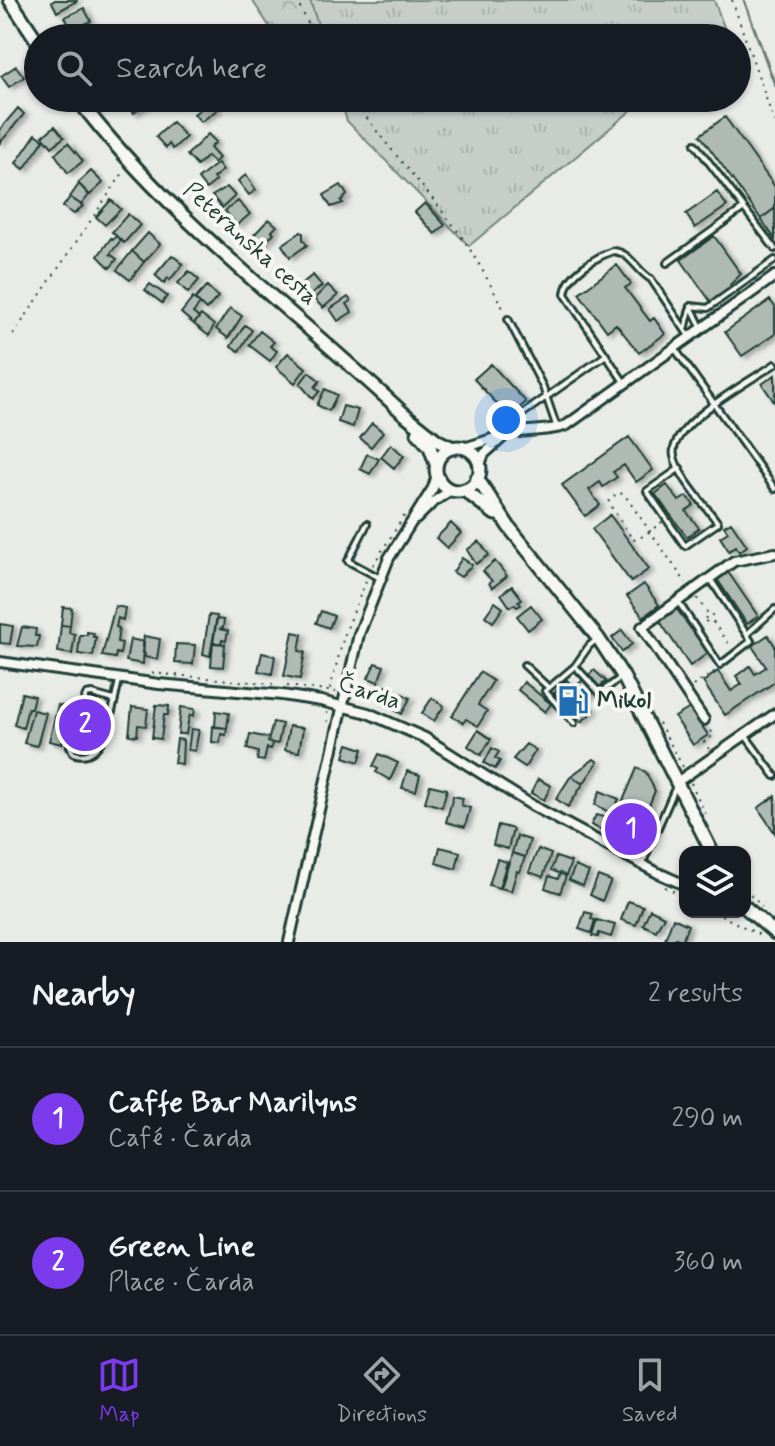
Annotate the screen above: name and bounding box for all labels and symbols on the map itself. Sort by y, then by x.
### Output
street label: Peteranska cesta [176,175,324,313]
your location [486,400,526,440]
street label: Čarda [334,668,404,718]
fuel station icon: Mikol [556,684,590,718]
place label: Mikol [597,686,651,717]
pin: 2 [59,695,111,755]
pin: 1 [605,799,657,859]

